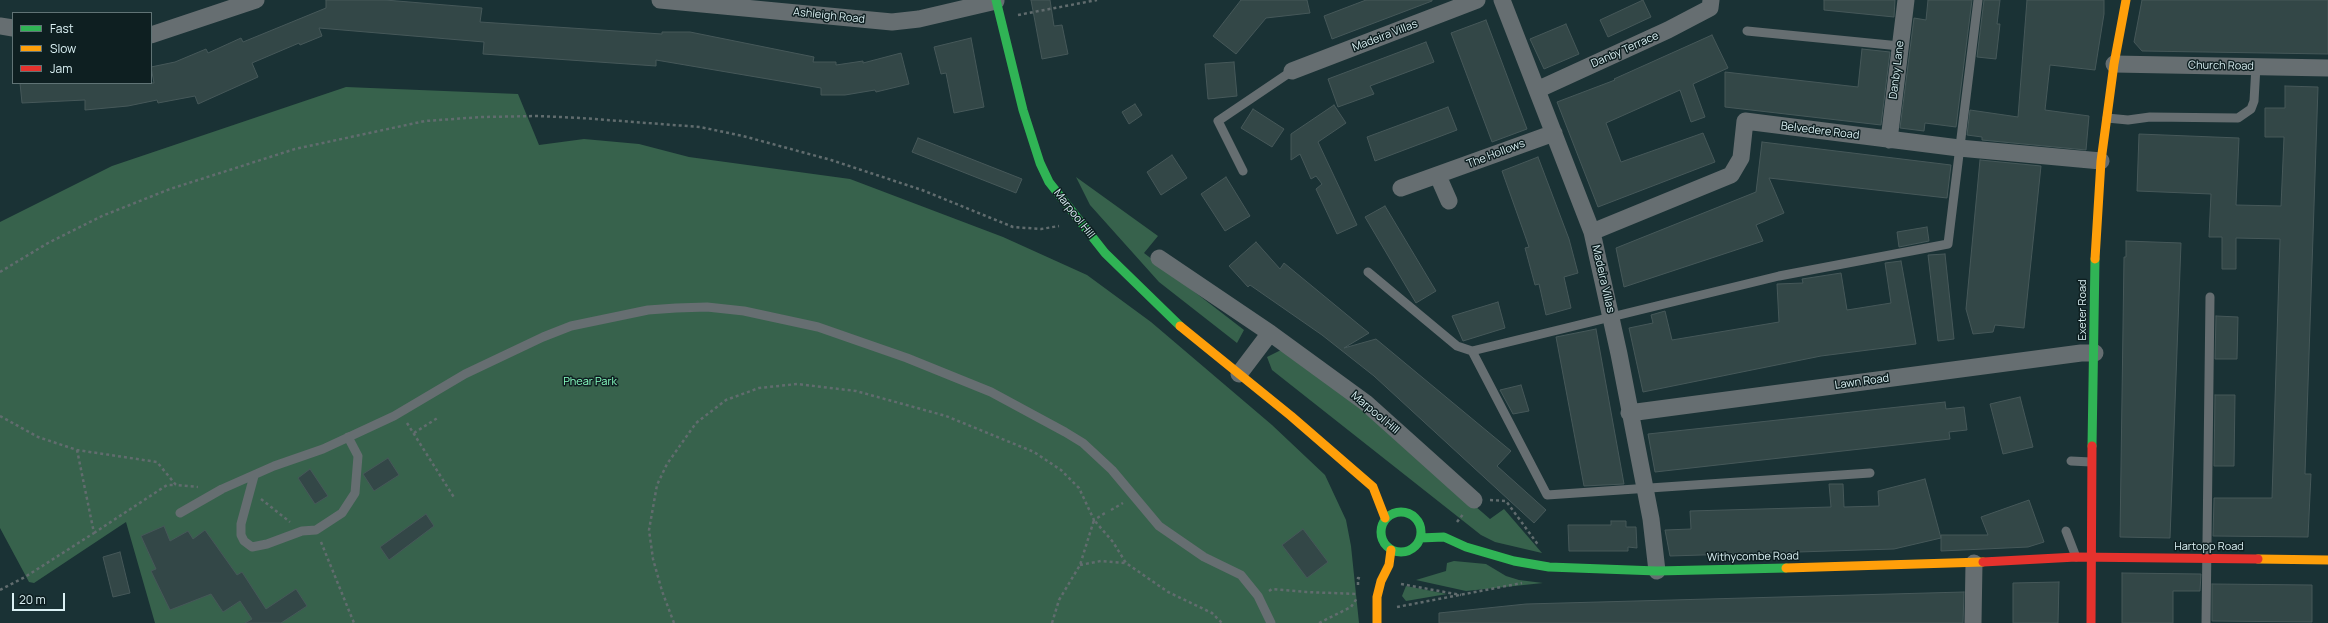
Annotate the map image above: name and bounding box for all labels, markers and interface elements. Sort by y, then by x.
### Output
street label: Ashleigh Road [792,6,866,26]
legend [12,12,152,84]
street label: Madeira Villas [1350,17,1420,55]
text: Fast [50,20,74,37]
street label: Danby Terrace [1589,29,1661,71]
text: Slow [50,40,76,57]
street label: Danby Lane [1887,40,1907,100]
street label: Church Road [2188,59,2254,73]
text: Jam [50,60,72,77]
street label: Belvedere Road [1780,120,1860,142]
street label: The Hollows [1465,137,1527,171]
street label: Marpool Hill [1051,187,1097,241]
street label: Madeira Villas [1589,244,1617,314]
street label: Exeter Road [2076,279,2090,341]
street label: Lawn Road [1834,372,1890,392]
park label: Phear Park [563,375,617,389]
street label: Marpool Hill [1348,389,1402,437]
street label: Hartopp Road [2174,540,2244,554]
street label: Withycombe Road [1707,550,1799,564]
scale bar [14,585,67,611]
text: 20 m [19,591,46,608]

